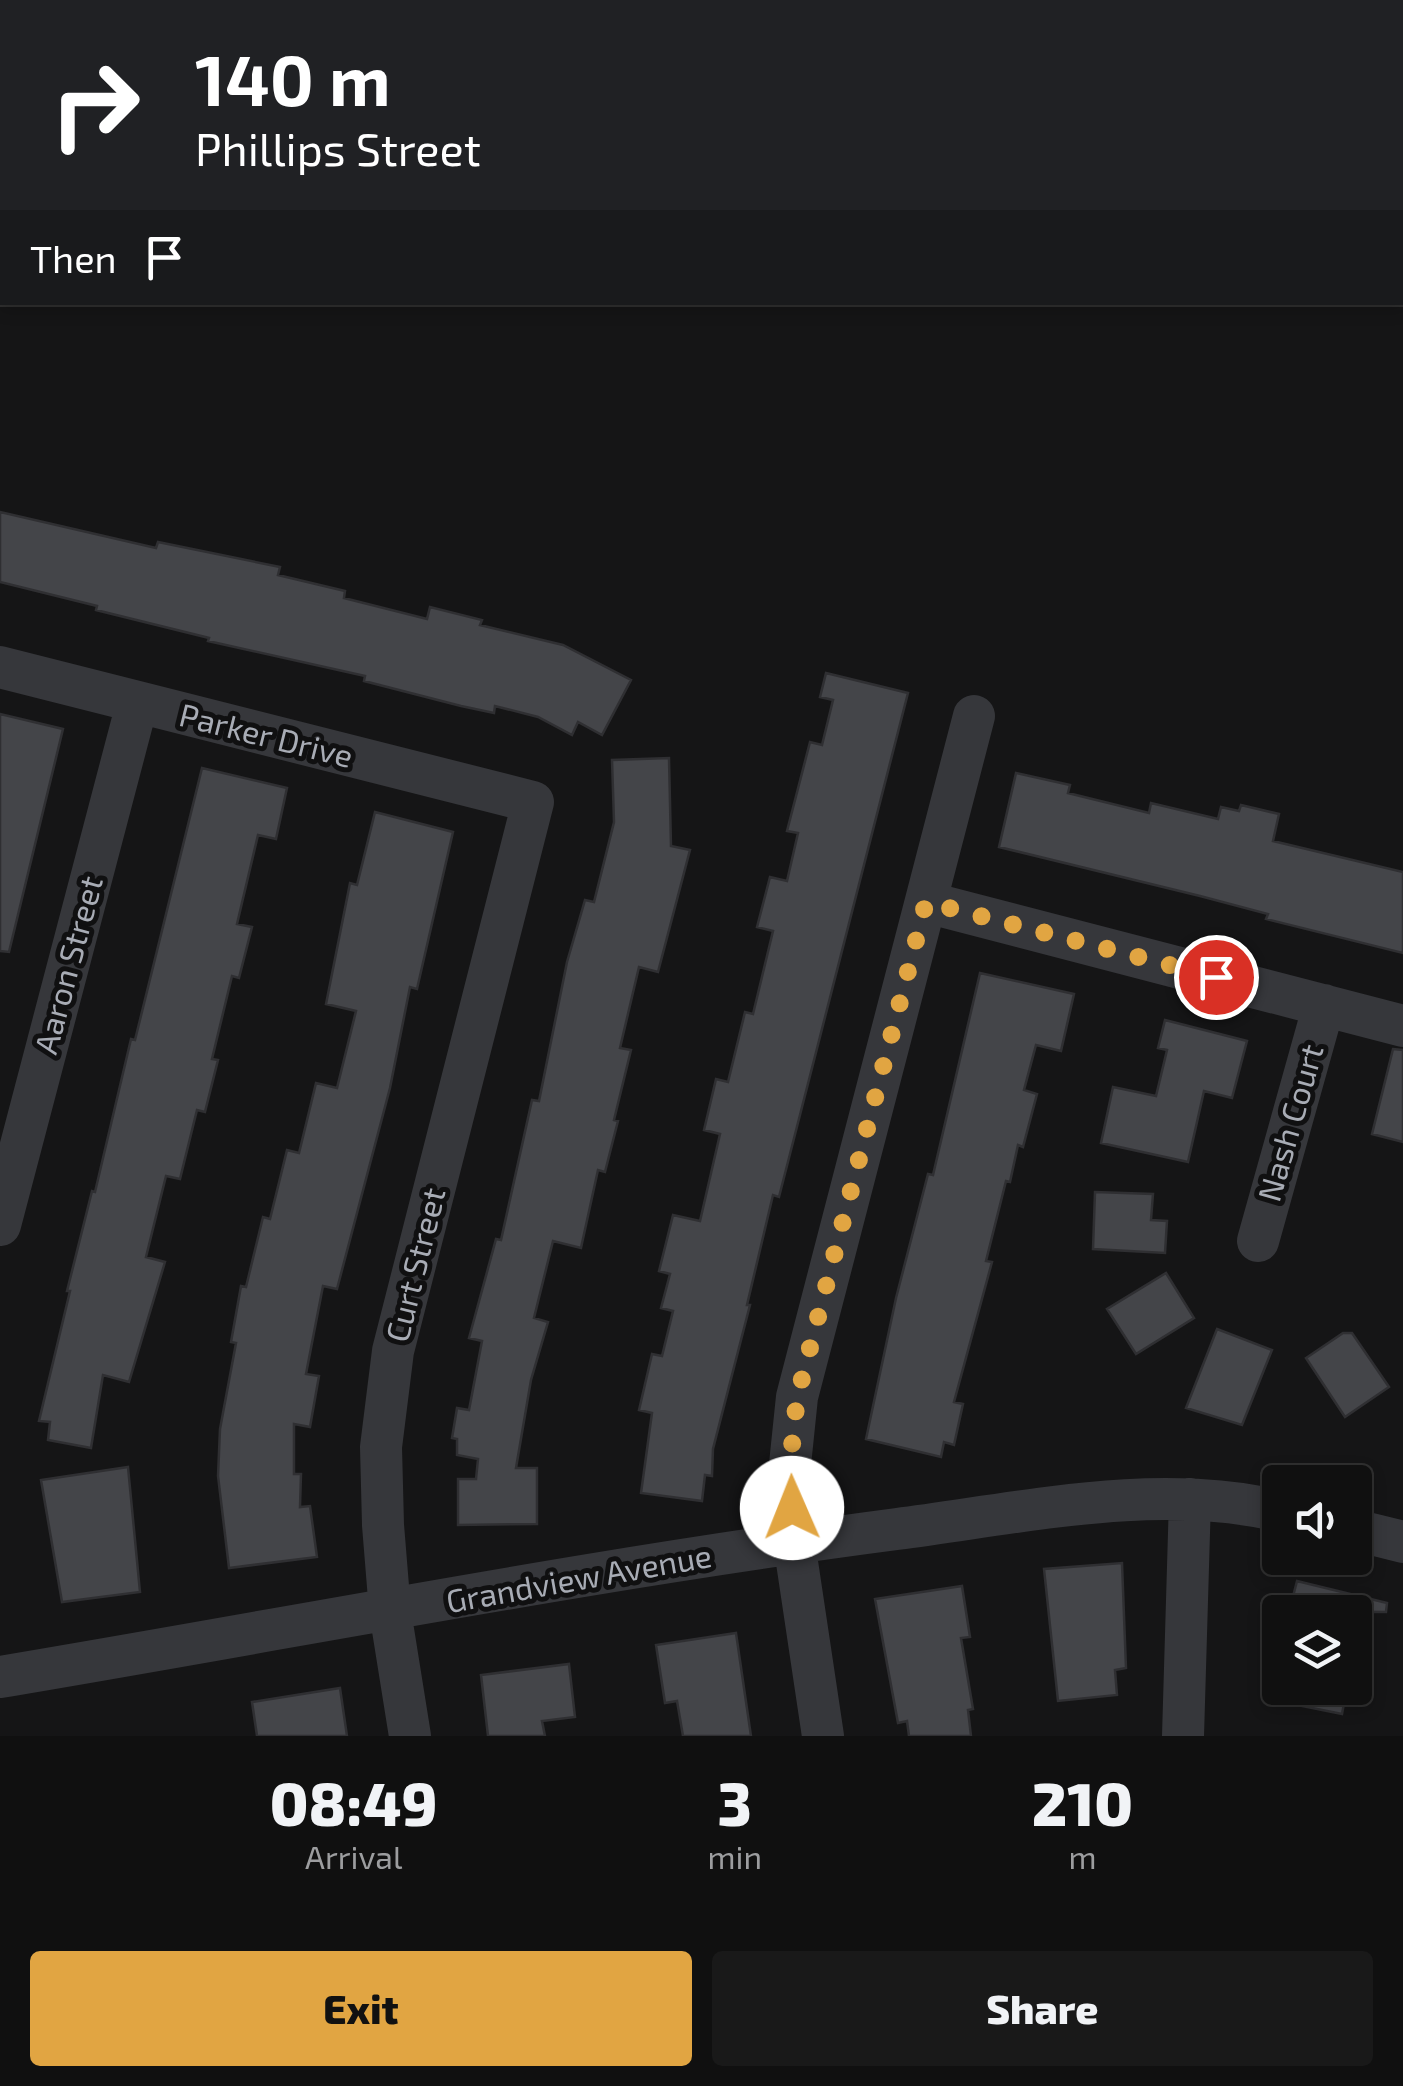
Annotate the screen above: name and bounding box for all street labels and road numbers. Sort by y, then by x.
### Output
street label: Parker Drive [176,694,357,774]
street label: Aaron Street [25,871,109,1058]
street label: Nash Court [1249,1039,1330,1205]
street label: Curt Street [377,1183,452,1346]
street label: Grandview Avenue [443,1535,714,1619]

